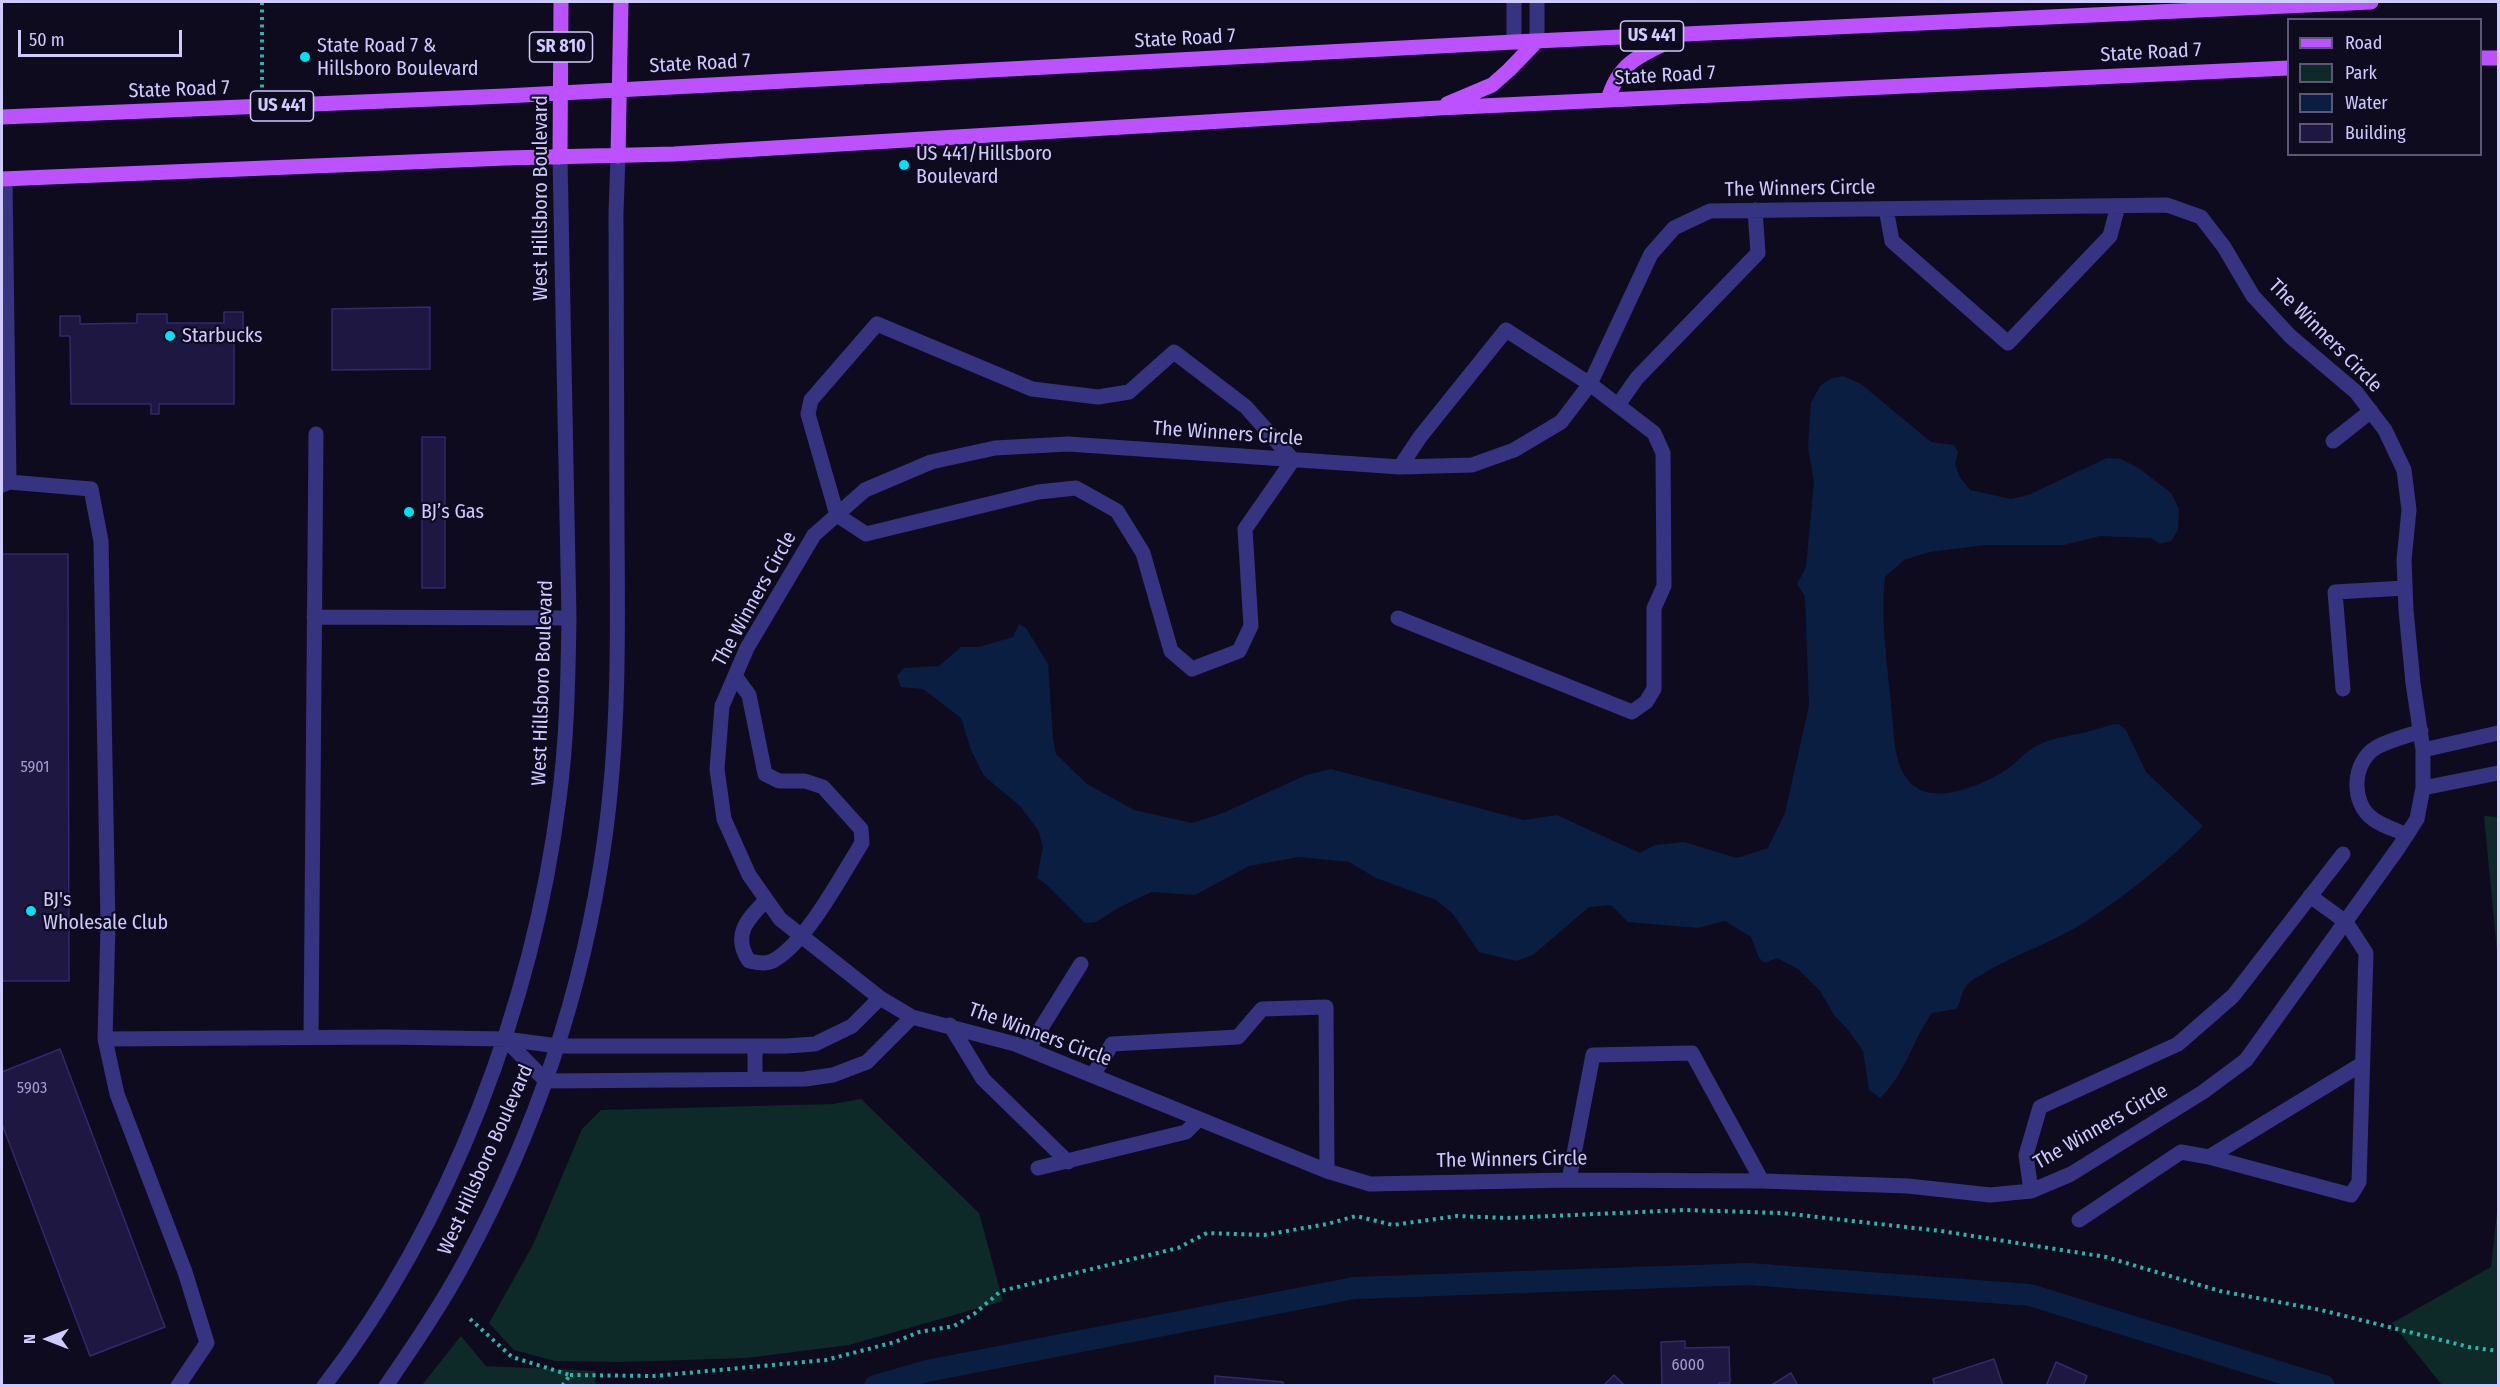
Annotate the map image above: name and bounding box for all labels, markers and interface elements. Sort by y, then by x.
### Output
scale bar [21,18,184,56]
legend [2287,18,2482,156]
road number: US 441 [1620,21,1684,51]
street label: State Road 7 [1134,24,1236,54]
text: 50 m [29,29,65,51]
road number: SR 810 [530,32,592,62]
text: Road [2345,32,2382,54]
place label: State Road 7 & Hillsboro Boulevard [317,34,479,81]
street label: State Road 7 [2100,38,2202,68]
street label: State Road 7 [649,49,751,79]
marker: State Road 7 & Hillsboro Boulevard [298,50,312,64]
street label: State Road 7 [1614,61,1716,91]
text: Park [2345,62,2377,84]
street label: State Road 7 [128,76,230,104]
road number: US 441 [250,91,314,121]
text: Water [2345,92,2388,114]
street label: West Hillsboro Boulevard [529,95,553,301]
text: Building [2345,122,2406,144]
place label: US 441/Hillsboro Boulevard [916,142,1052,189]
marker: US 441/Hillsboro Boulevard [897,158,911,172]
street label: The Winners Circle [1725,176,1875,202]
street label: The Winners Circle [2263,274,2387,398]
place label: Starbucks [182,324,263,348]
marker: Starbucks [163,329,177,343]
street label: The Winners Circle [1152,417,1304,451]
place label: BJ’s Gas [421,500,484,524]
marker: BJ’s Gas [402,505,416,519]
street label: The Winners Circle [708,527,802,671]
street label: West Hillsboro Boulevard [527,580,559,786]
house number: 5901 [20,758,50,778]
place label: BJ's Wholesale Club [43,888,168,935]
marker: BJ's Wholesale Club [24,904,38,918]
street label: The Winners Circle [965,998,1115,1072]
street label: West Hillsboro Boulevard [433,1061,539,1259]
house number: 5903 [17,1079,47,1099]
street label: The Winners Circle [2030,1079,2172,1175]
street label: The Winners Circle [1437,1147,1587,1173]
north arrow [18,1309,78,1369]
text: N [20,1334,39,1344]
house number: 6000 [1672,1356,1704,1376]

